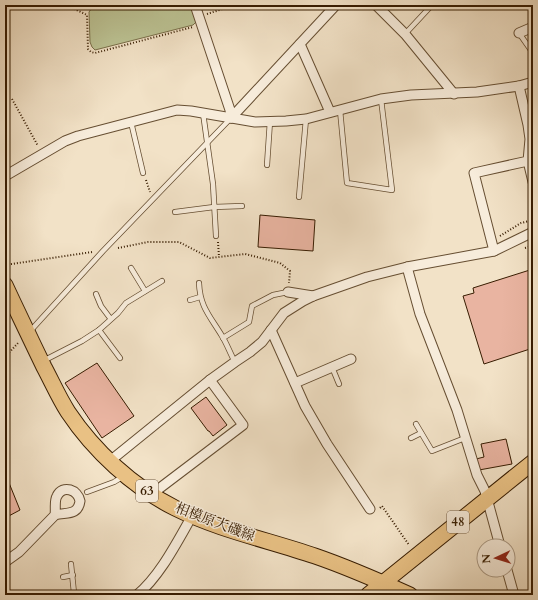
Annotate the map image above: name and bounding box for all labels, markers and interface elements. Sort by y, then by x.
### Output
road number: 63 [136,480,158,502]
street label: 相模原大磯線 [172,498,258,546]
road number: 48 [447,511,469,533]
north arrow [476,538,516,578]
text: N [479,553,494,564]

